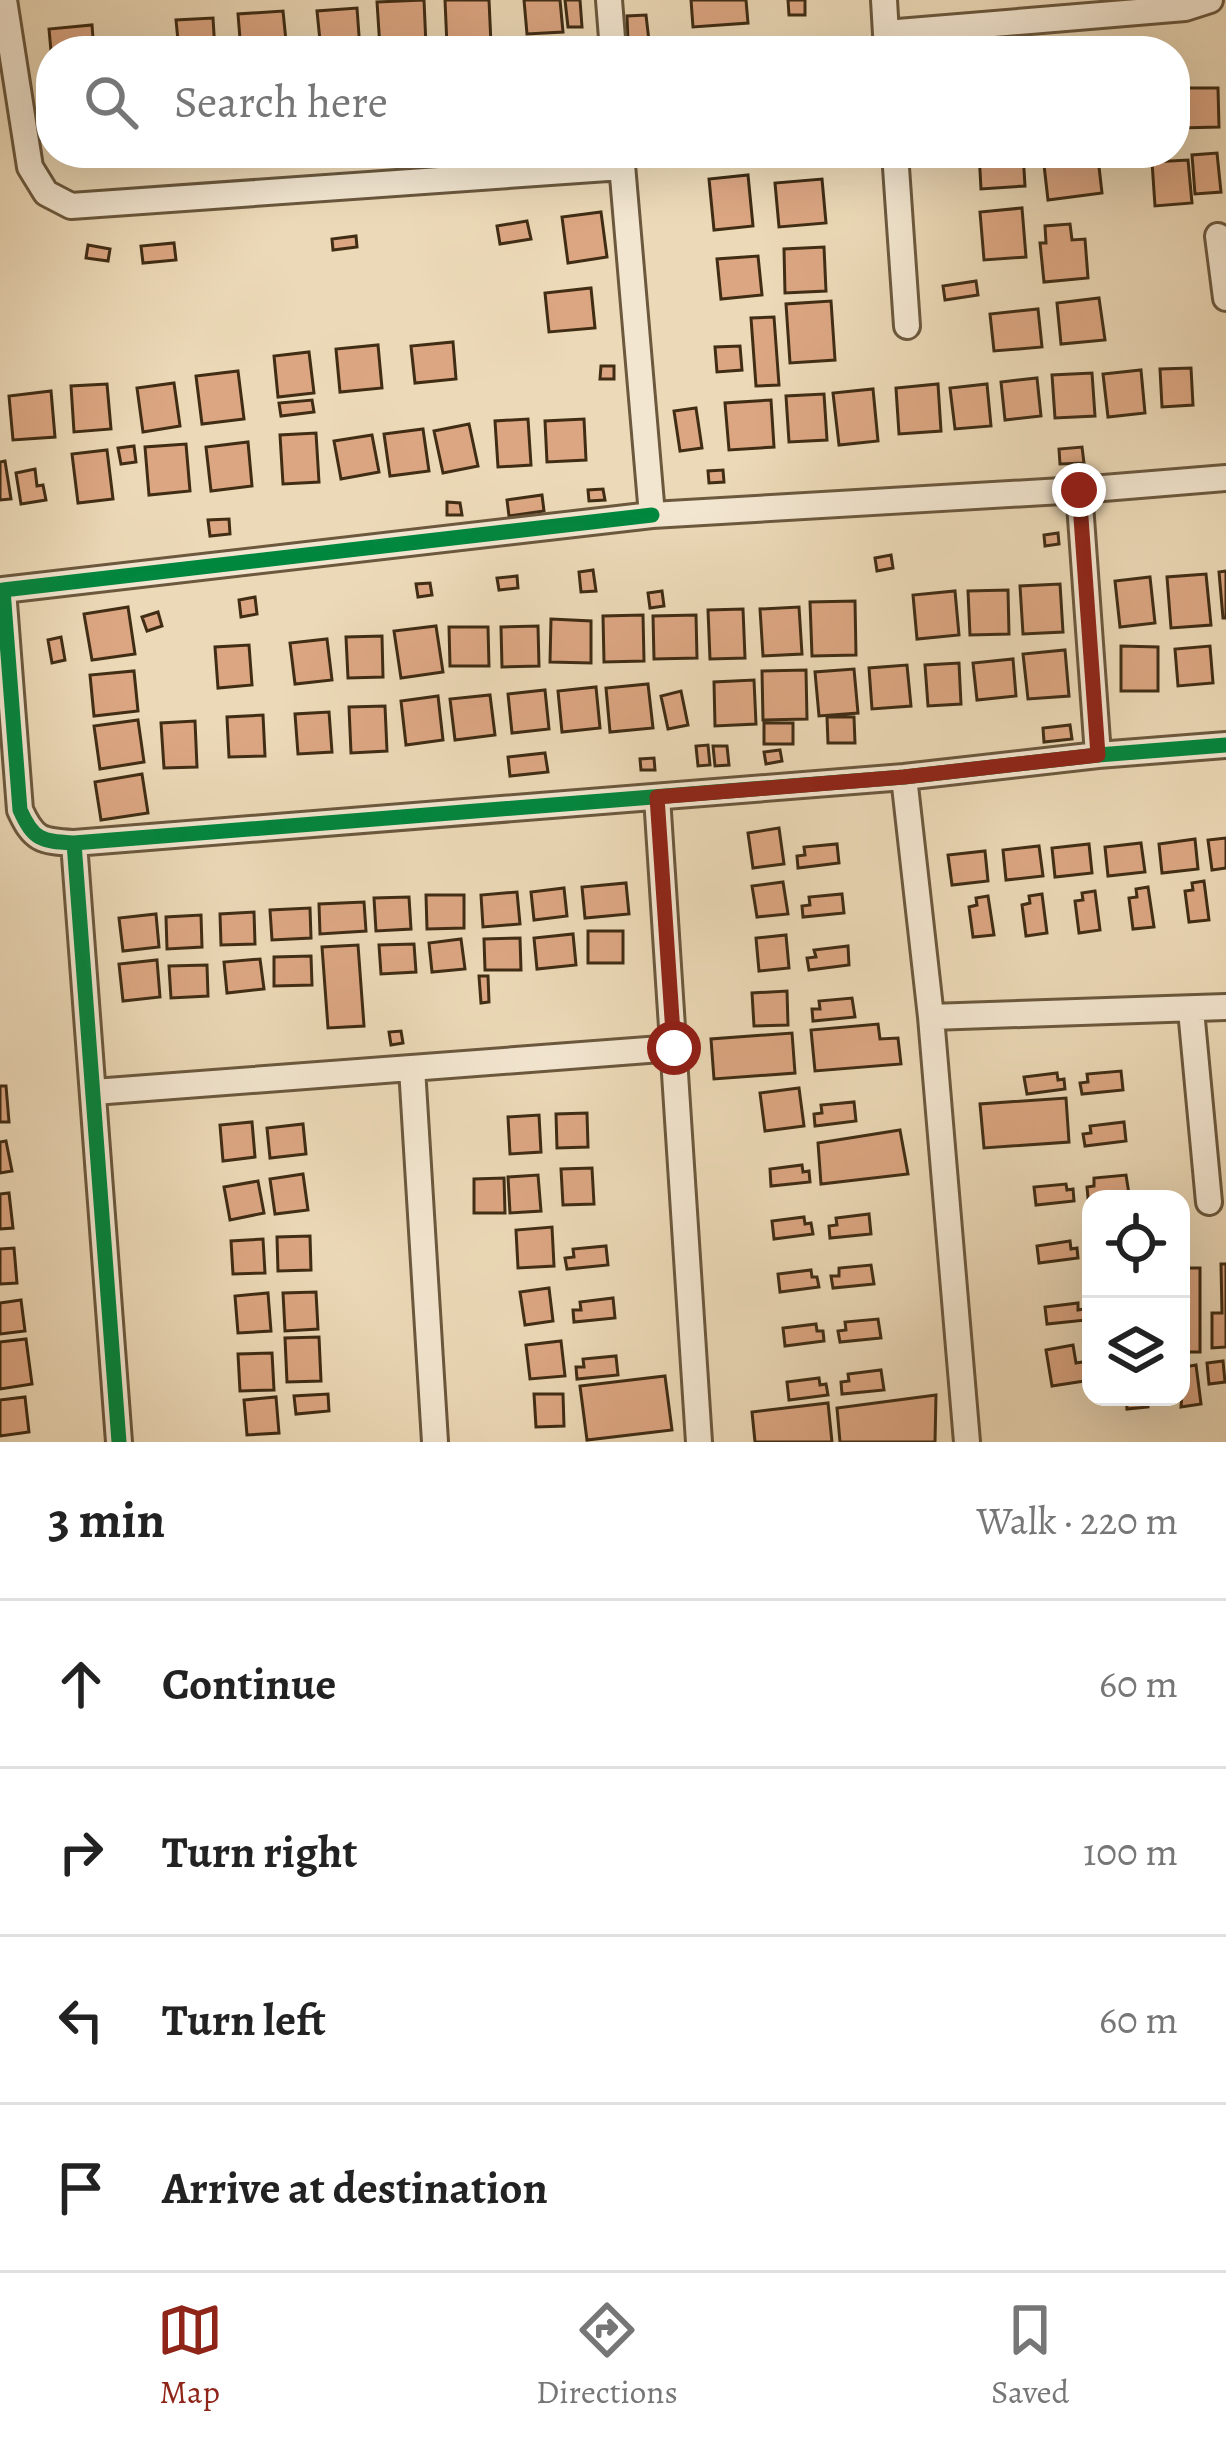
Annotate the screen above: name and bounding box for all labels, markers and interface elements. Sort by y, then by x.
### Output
search box [36,36,1190,168]
icon: search [78,69,144,135]
text: Search here [174,71,388,133]
route end [1052,463,1106,517]
route start [647,1021,701,1075]
map controls [1082,1190,1190,1406]
button: locate [1082,1190,1190,1298]
button: layers [1082,1298,1190,1406]
text: 3 min [48,1485,165,1555]
text: Walk · 220 m [977,1494,1178,1547]
icon: ahead [48,1651,114,1717]
text: Continue [162,1653,336,1715]
text: 60 m [1099,1657,1178,1710]
icon: right [48,1819,114,1885]
text: Turn right [162,1821,357,1883]
text: 100 m [1083,1825,1178,1878]
icon: left [48,1987,114,2053]
text: Turn left [162,1989,326,2051]
text: 60 m [1099,1993,1178,2046]
icon: arrive [48,2155,114,2221]
text: Arrive at destination [162,2157,548,2219]
tab: Map [157,2297,223,2414]
tab: Directions [536,2297,678,2414]
tab: Saved [991,2297,1069,2414]

